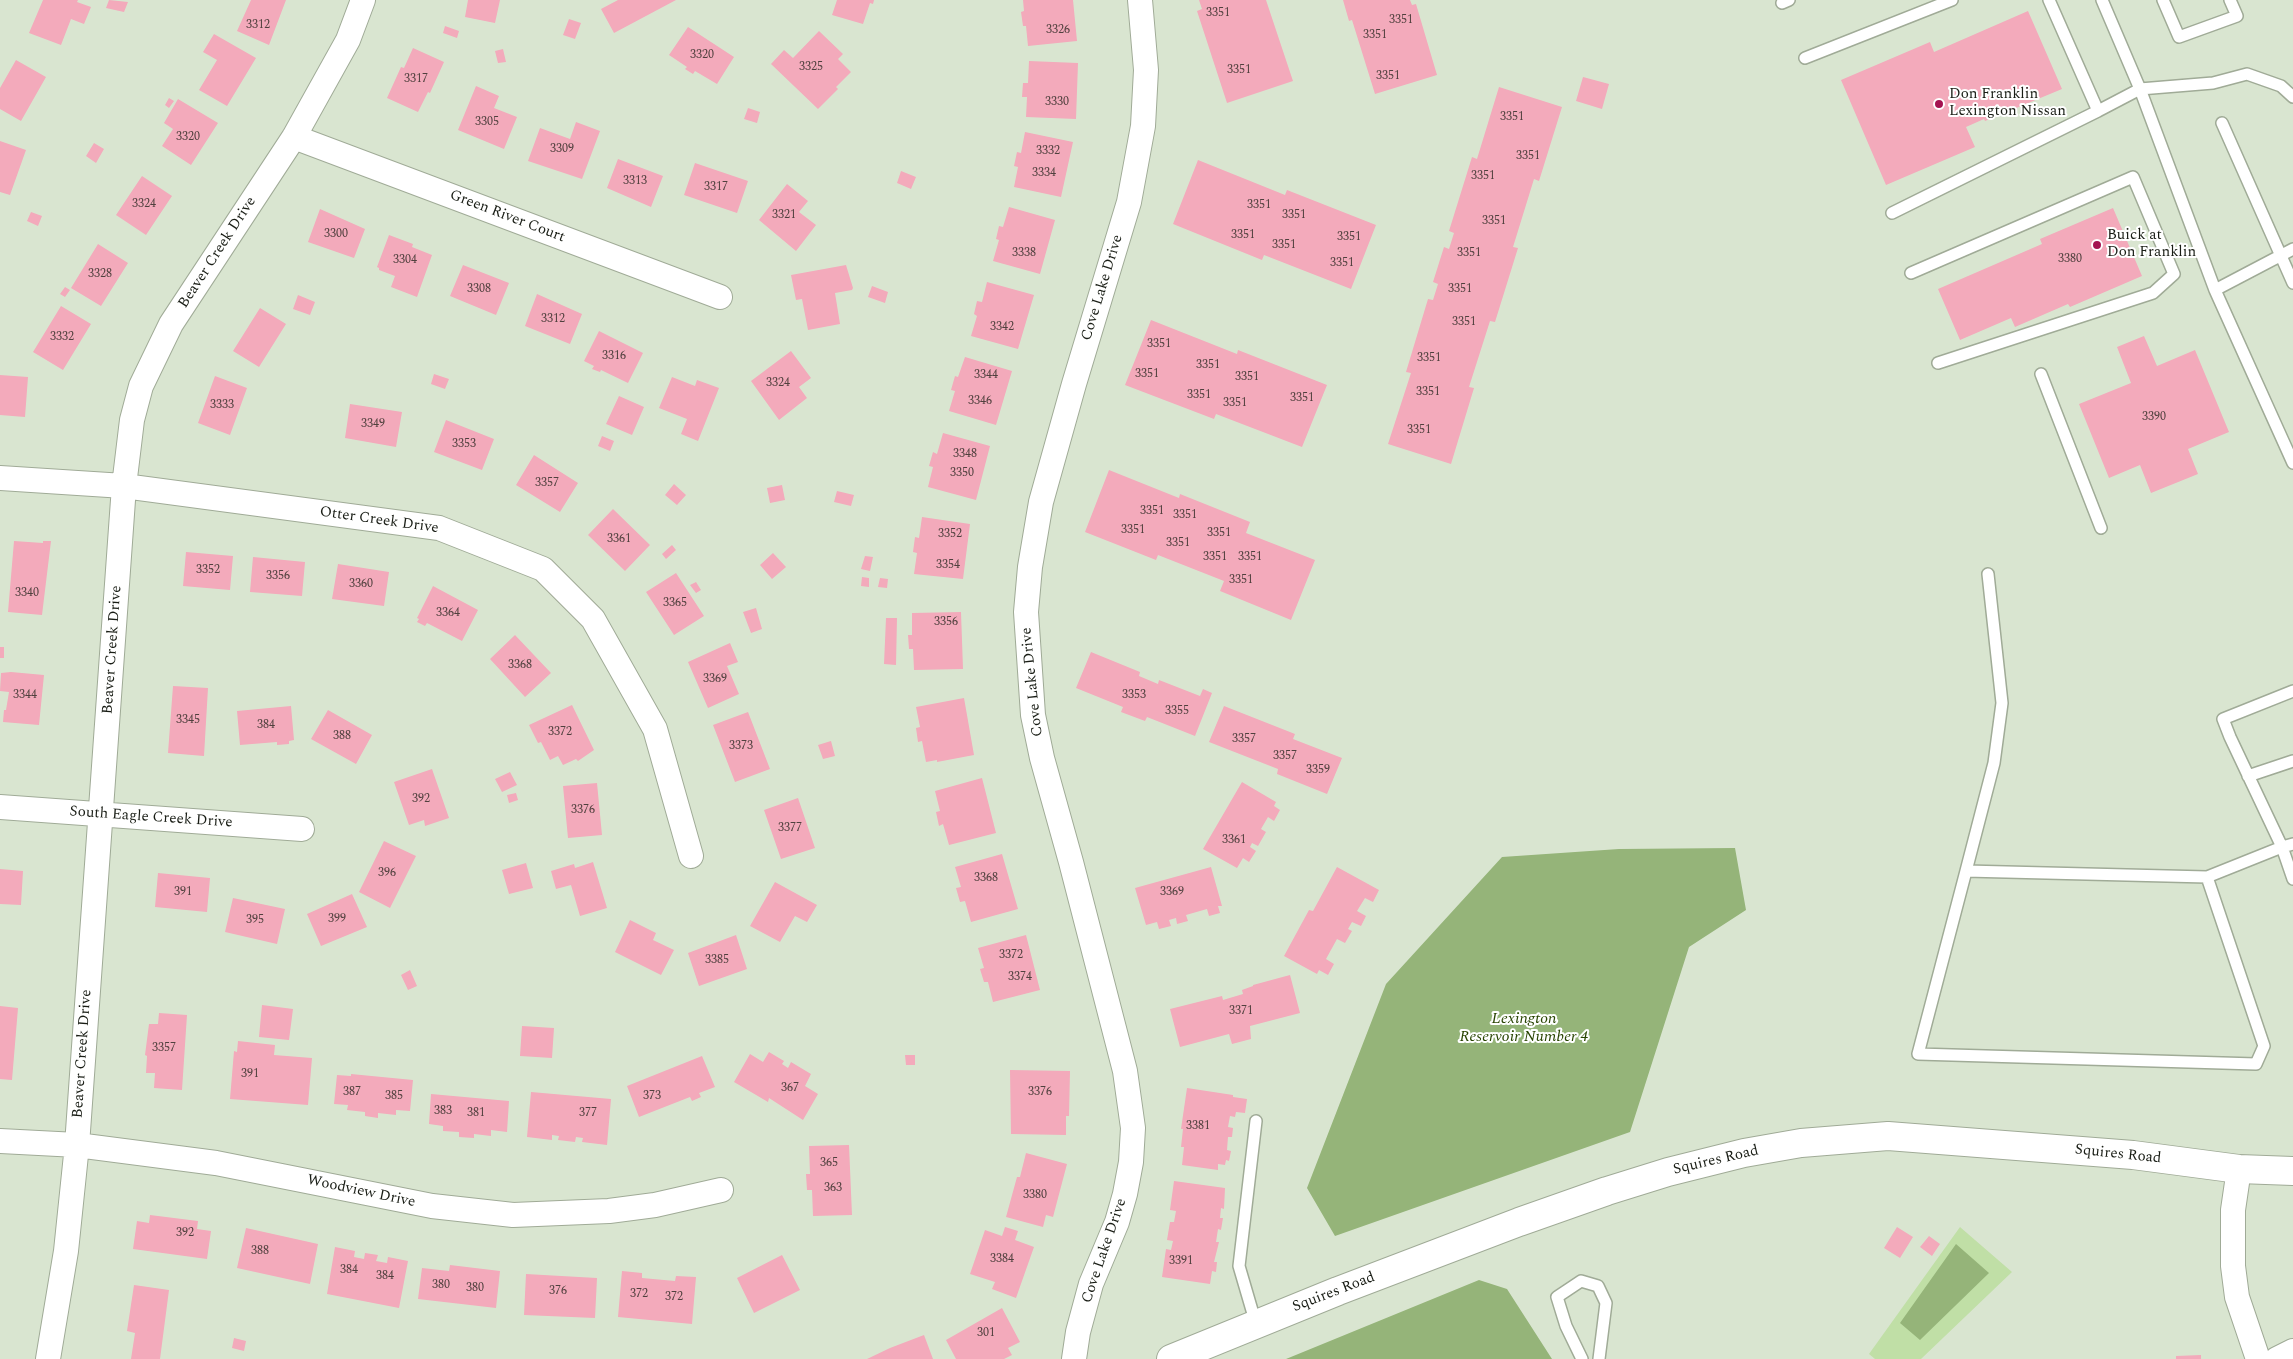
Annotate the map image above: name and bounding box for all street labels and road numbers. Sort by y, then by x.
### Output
street label: Green River Court [447,187,567,247]
street label: Beaver Creek Drive [175,194,261,312]
street label: Cove Lake Drive [1078,233,1128,343]
street label: Otter Creek Drive [318,504,440,538]
street label: Beaver Creek Drive [100,585,126,715]
street label: Cove Lake Drive [1018,626,1048,738]
street label: South Eagle Creek Drive [69,803,233,833]
street label: Beaver Creek Drive [70,989,96,1119]
street label: Squires Road [1672,1142,1760,1180]
street label: Squires Road [2074,1142,2162,1168]
street label: Woodview Drive [305,1172,417,1212]
street label: Cove Lake Drive [1079,1196,1131,1306]
street label: Squires Road [1290,1269,1378,1317]

